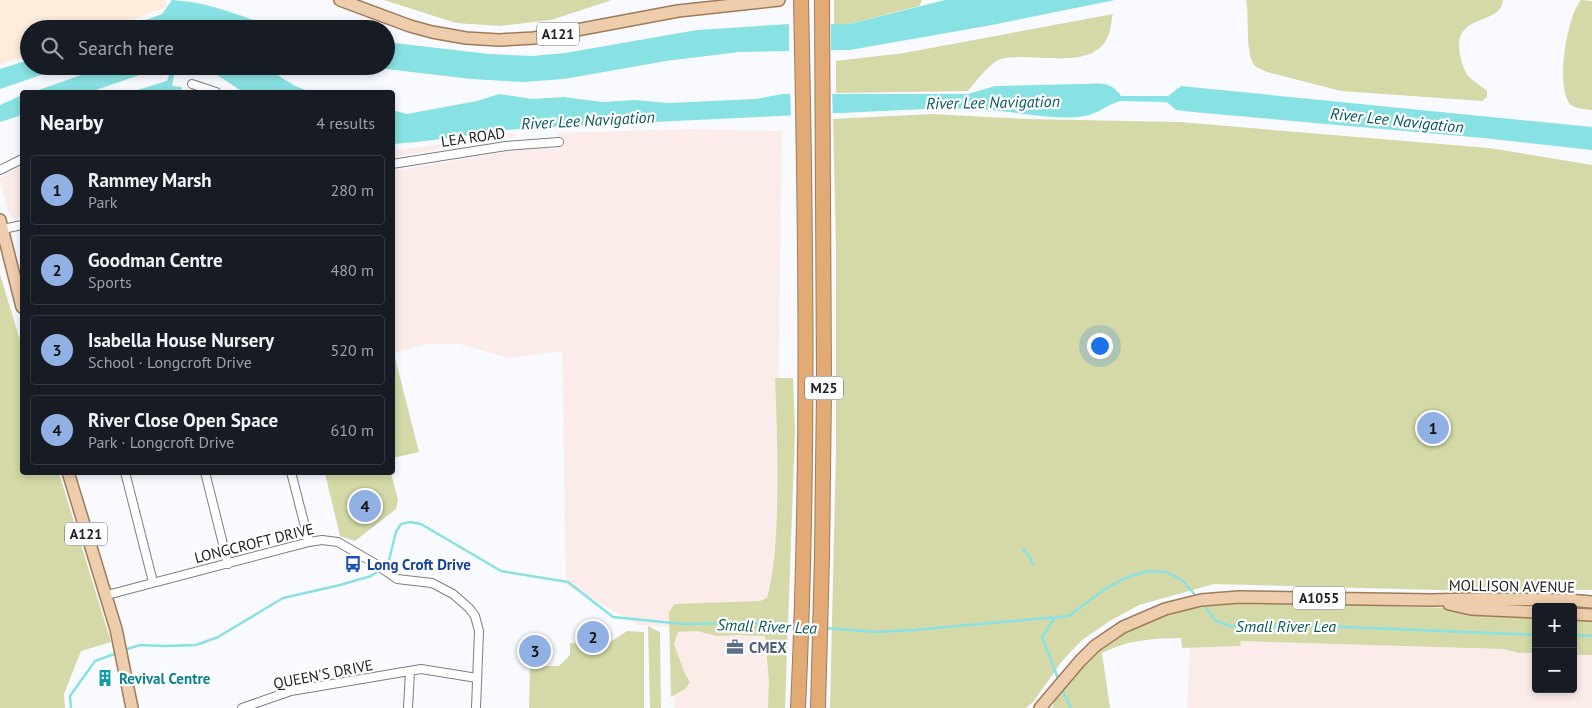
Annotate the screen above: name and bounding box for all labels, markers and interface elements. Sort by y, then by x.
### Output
search box [20,20,395,75]
road number: A121 [537,22,579,46]
icon: search [38,34,66,62]
text: Search here [78,36,174,60]
water label: River Lee Navigation [926,91,1060,113]
water label: River Lee Navigation [1329,103,1465,137]
water label: River Lee Navigation [521,107,655,133]
text: Nearby [40,109,103,136]
text: 4 results [316,113,375,133]
street label: LEA ROAD [440,123,506,151]
text: Rammey Marsh [88,168,212,192]
text: 1 [52,180,62,200]
text: 280 m [331,180,374,200]
text: Park [88,192,117,212]
text: Goodman Centre [88,248,223,272]
text: 2 [52,260,62,280]
text: 480 m [331,260,374,280]
text: Sports [88,272,132,292]
text: Isabella House Nursery [88,328,274,352]
your location [1087,333,1113,359]
text: 3 [52,340,62,360]
text: 520 m [331,340,374,360]
text: School · Longcroft Drive [88,352,252,372]
road number: M25 [805,376,843,399]
text: River Close Open Space [88,408,278,432]
pin: 1 [1417,409,1449,447]
text: 4 [52,420,62,440]
text: 610 m [331,420,374,440]
text: Park · Longcroft Drive [88,432,234,452]
pin: 4 [349,487,381,525]
street label: LONGCROFT DRIVE [192,519,316,567]
road number: A121 [65,522,107,546]
bus stop icon: Long Croft Drive [343,554,363,574]
place label: Long Croft Drive [367,555,471,574]
street label: MOLLISON AVENUE [1449,575,1575,597]
road number: A1055 [1293,586,1345,610]
map controls [1532,603,1577,693]
button: + [1532,603,1577,648]
water label: Small River Lea [717,614,818,638]
water label: Small River Lea [1236,616,1336,636]
pin: 2 [577,618,609,656]
pin: 3 [519,632,551,670]
office icon: CMEX [725,637,745,657]
place label: CMEX [749,638,787,657]
button: − [1532,648,1577,693]
street label: QUEEN'S DRIVE [272,655,374,693]
building icon: Revival Centre [95,668,115,688]
place label: Revival Centre [119,669,211,688]

